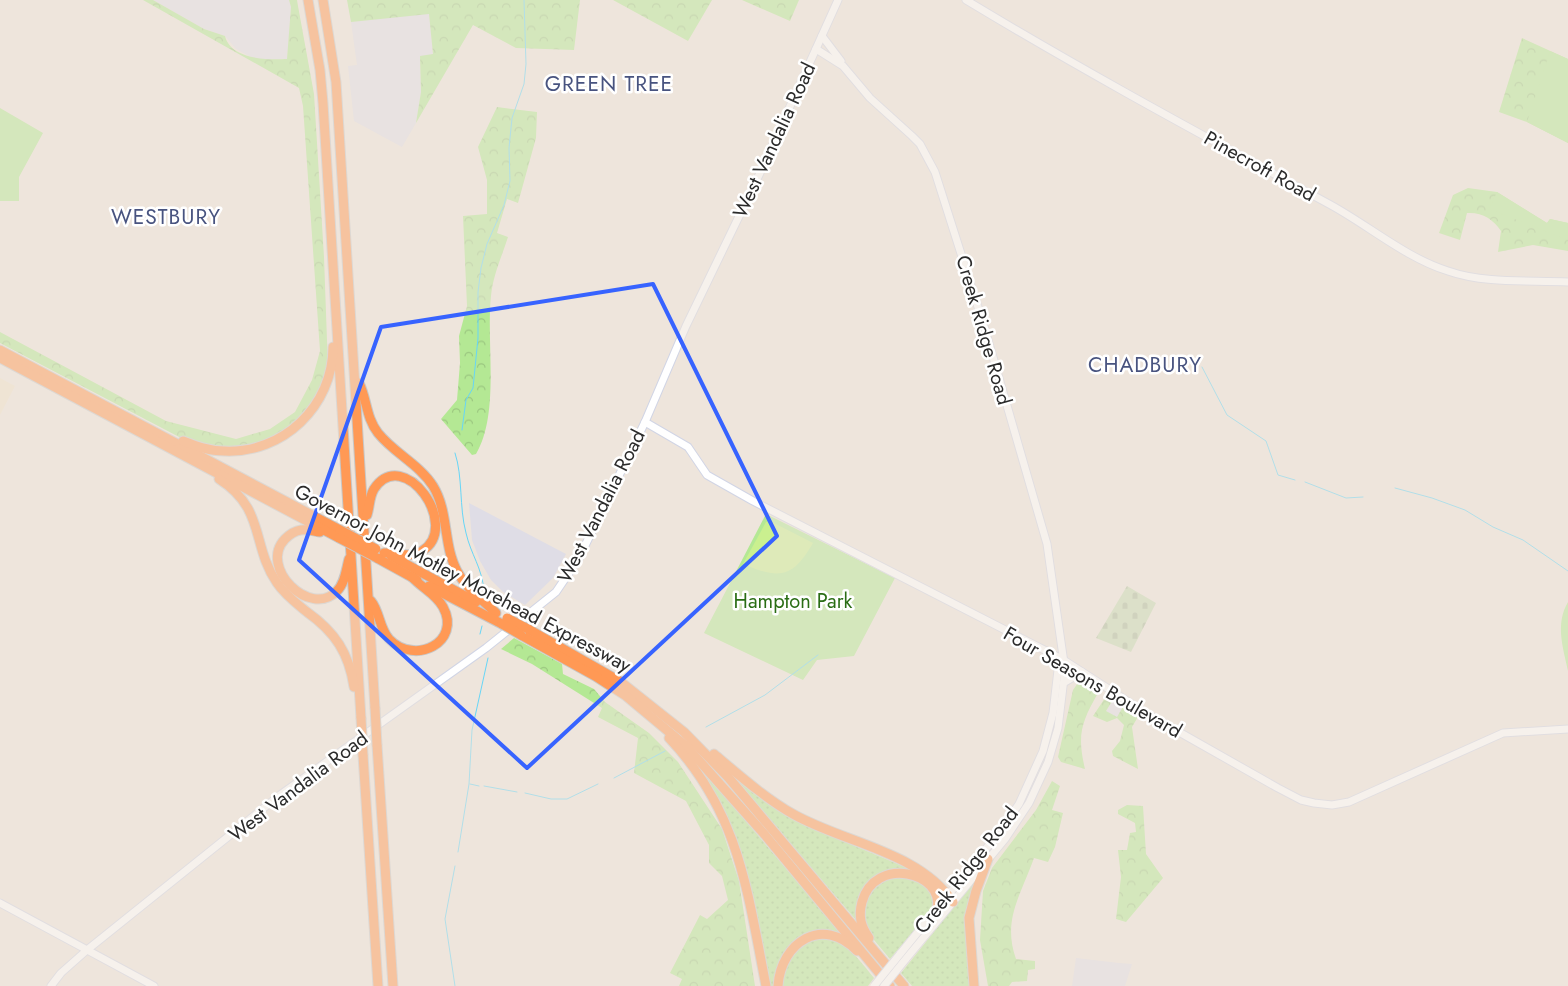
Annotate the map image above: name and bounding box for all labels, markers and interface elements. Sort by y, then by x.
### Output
street label: West Vandalia Road [726,58,823,223]
district label: GREEN TREE [545,69,673,99]
street label: Pinecroft Road [1199,124,1321,209]
district label: WESTBURY [111,202,221,232]
street label: Creek Ridge Road [948,252,1019,408]
district label: CHADBURY [1088,350,1202,380]
street label: West Vandalia Road [550,425,653,588]
street label: Governor John Motley Morehead Expressway [289,477,636,680]
park label: Hampton Park [734,587,853,616]
street label: Four Seasons Boulevard [998,619,1187,745]
street label: West Vandalia Road [222,724,374,849]
street label: Creek Ridge Road [907,801,1025,940]

